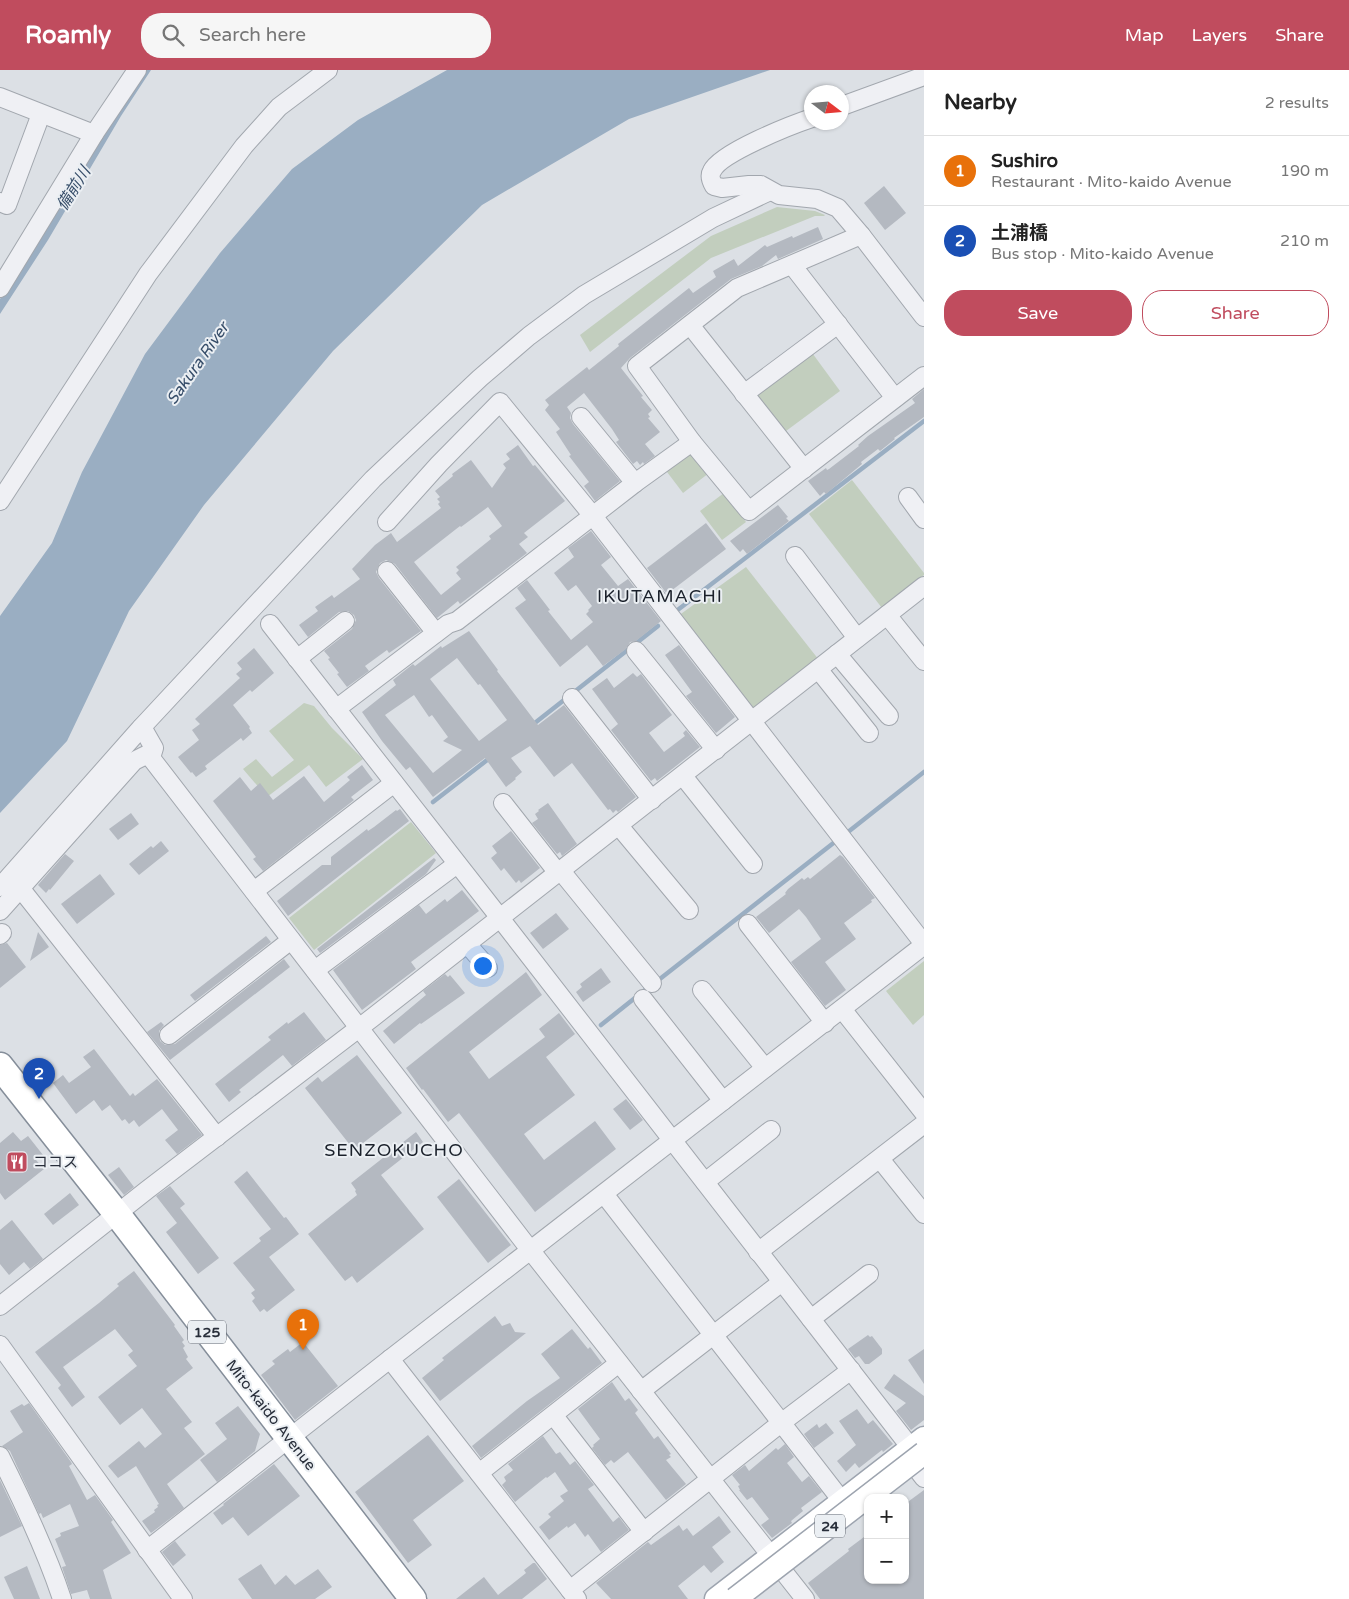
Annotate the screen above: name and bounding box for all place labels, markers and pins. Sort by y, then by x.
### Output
pin: 2 [23,1058,55,1099]
restaurant icon: ココス [5,1150,29,1174]
place label: ココス [33,1153,78,1171]
pin: 1 [287,1309,319,1350]

